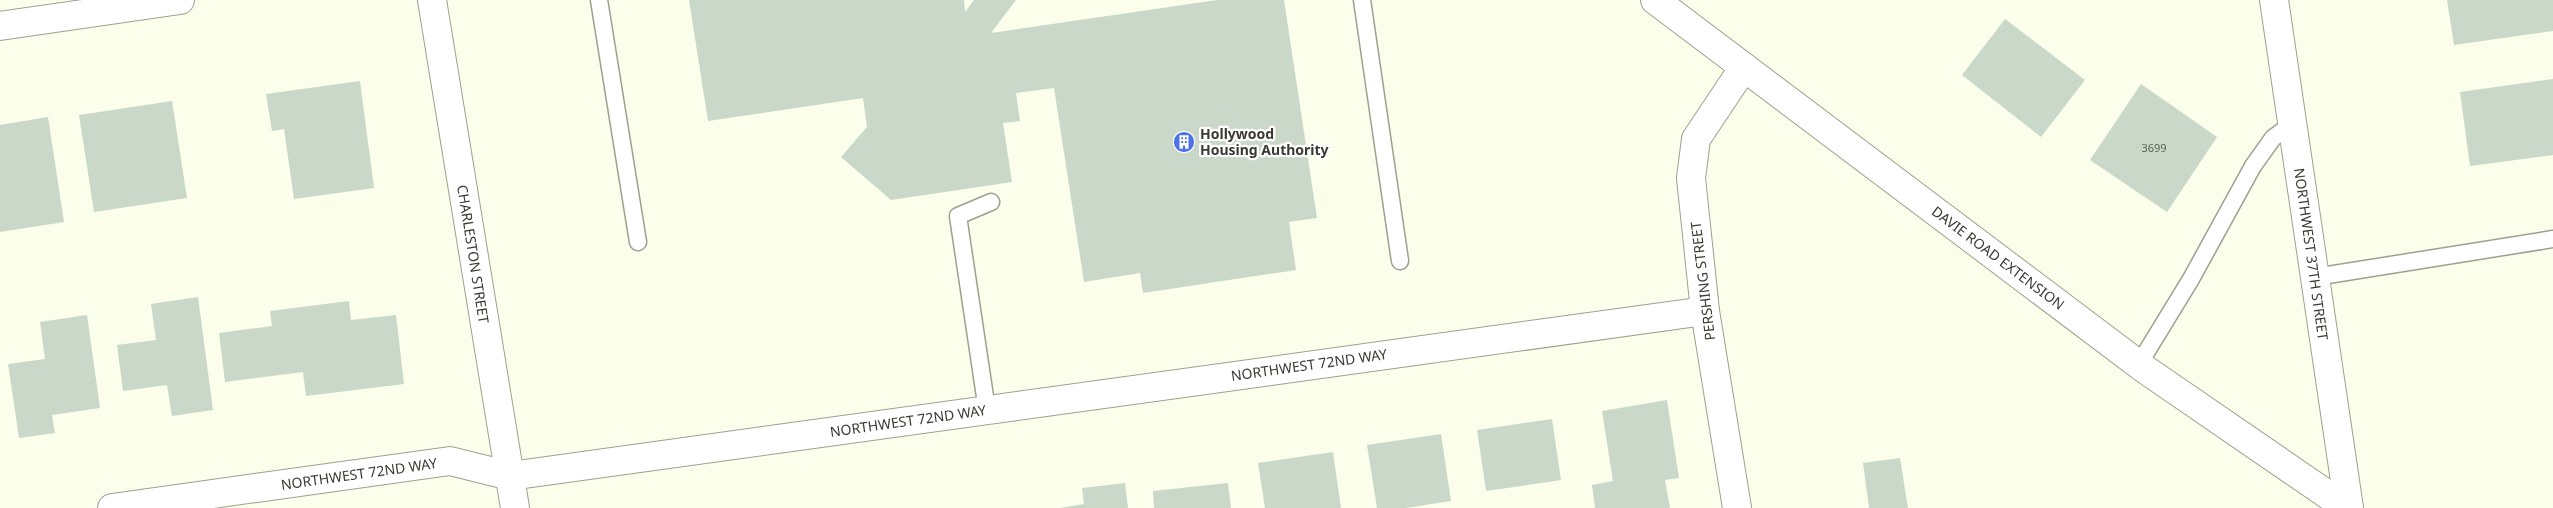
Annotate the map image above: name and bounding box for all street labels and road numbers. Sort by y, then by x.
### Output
street label: NORTHWEST 37TH STREET [2290,167,2333,341]
street label: CHARLESTON STREET [453,183,494,325]
street label: DAVIE ROAD EXTENSION [1928,201,2068,314]
street label: PERSHING STREET [1686,220,1719,342]
street label: NORTHWEST 72ND WAY [1230,344,1388,385]
street label: NORTHWEST 72ND WAY [829,400,987,441]
street label: NORTHWEST 72ND WAY [280,453,438,494]

